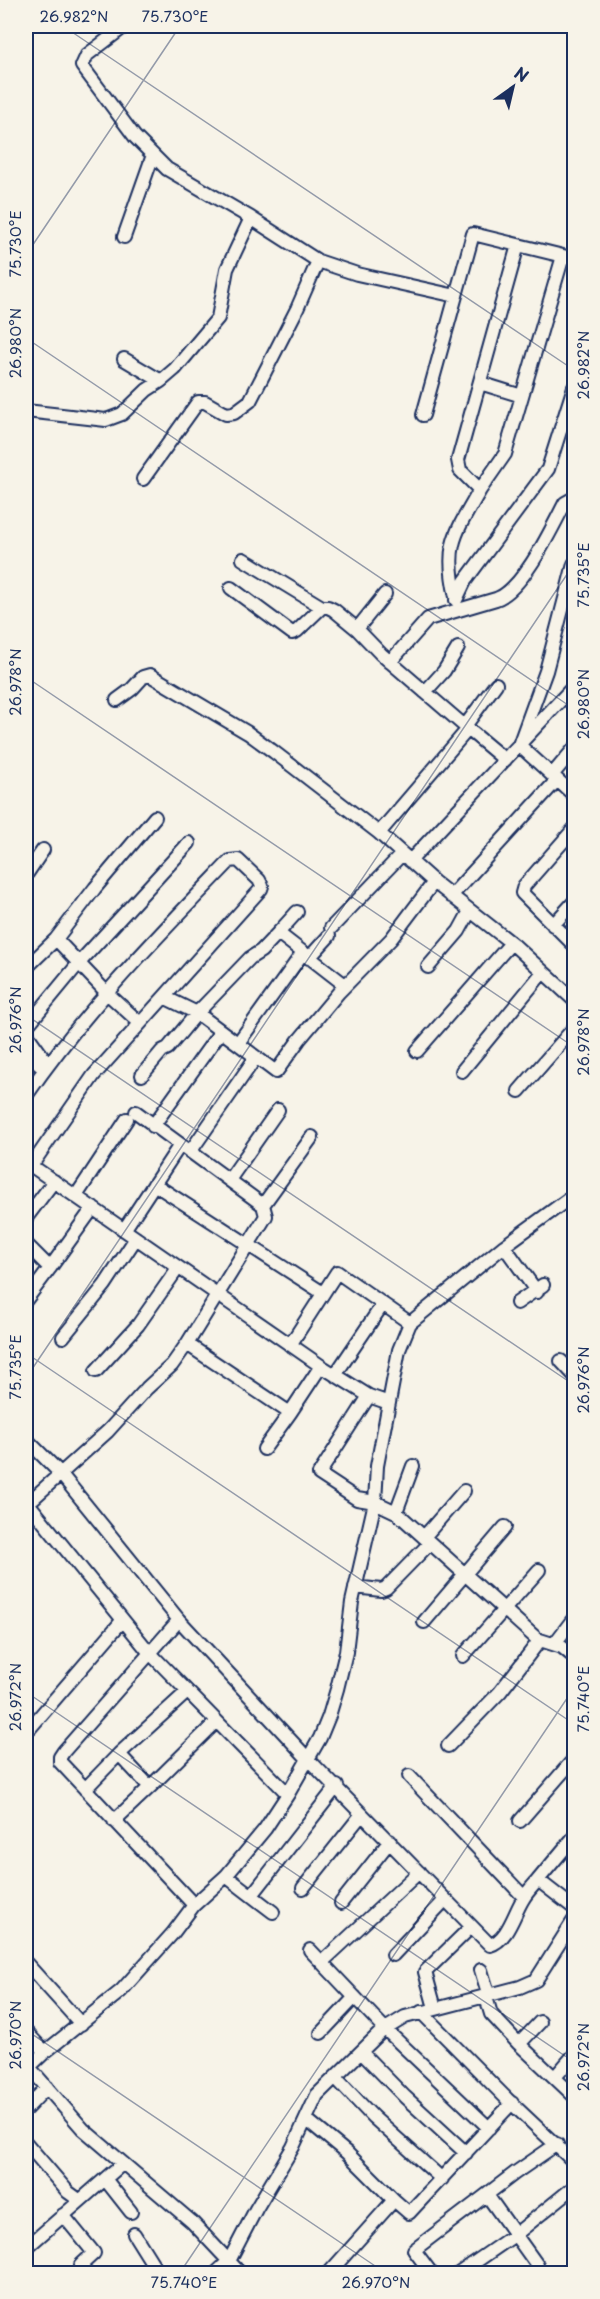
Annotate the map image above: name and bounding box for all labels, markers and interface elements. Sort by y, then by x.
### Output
text: 26.982°N [40,4,108,27]
text: 75.730°E [141,4,209,27]
north arrow [483,57,543,117]
text: N [510,60,534,87]
text: 75.730°E [3,210,26,278]
text: 26.980°N [3,308,26,378]
text: 26.982°N [571,331,594,399]
text: 75.735°E [571,542,594,608]
text: 26.978°N [3,648,26,716]
text: 26.980°N [571,669,594,739]
text: 26.976°N [3,986,26,1054]
text: 26.978°N [571,1008,594,1076]
text: 75.735°E [3,1334,26,1400]
text: 26.976°N [571,1346,594,1414]
text: 26.972°N [3,1663,26,1731]
text: 75.740°E [571,1666,594,1732]
text: 26.970°N [3,2001,26,2069]
text: 26.972°N [571,2023,594,2091]
text: 75.740°E [151,2270,217,2293]
text: 26.970°N [342,2270,410,2293]

